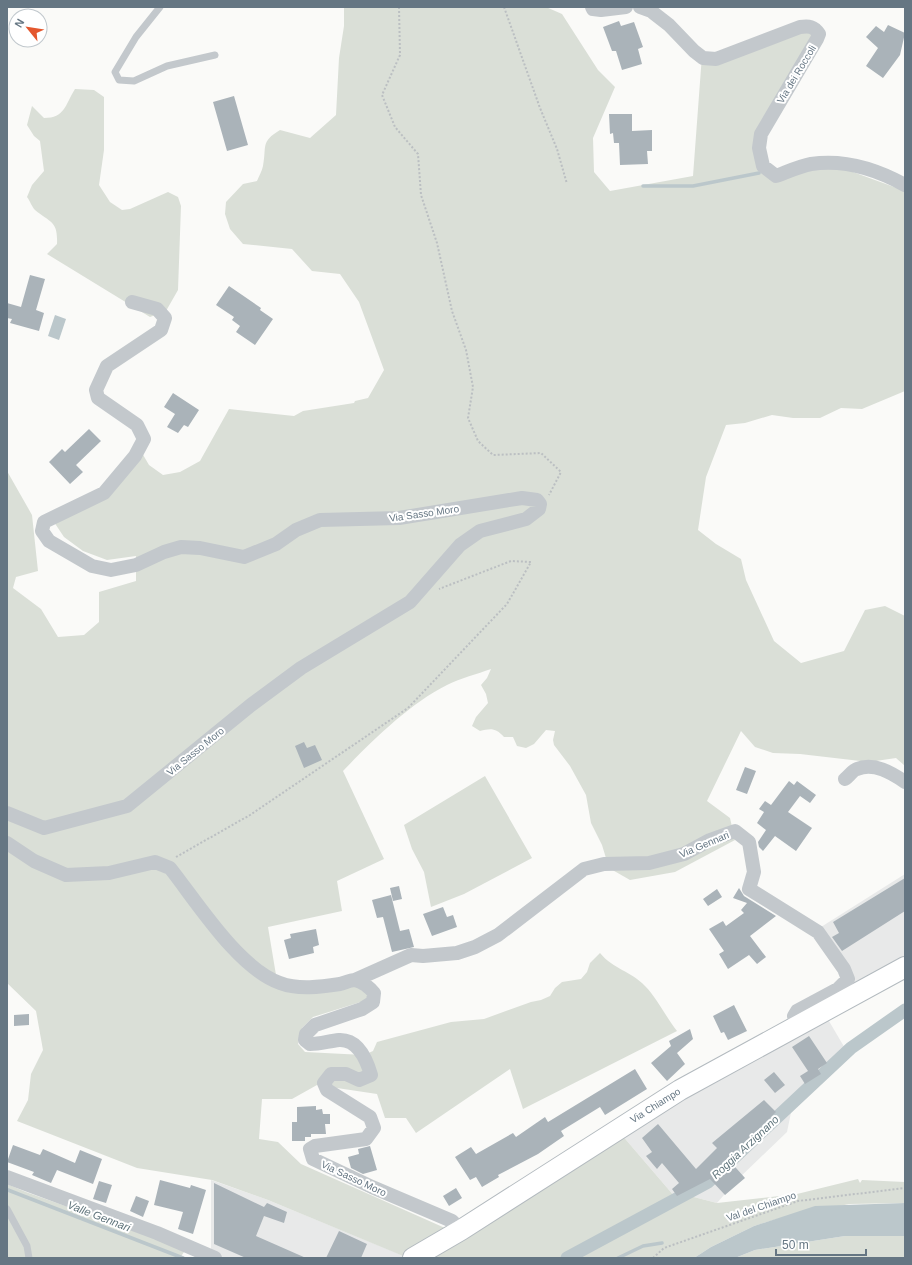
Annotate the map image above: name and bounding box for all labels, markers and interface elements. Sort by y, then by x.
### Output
north arrow [8,8,48,48]
text: N [12,17,27,29]
street label: Via dei Roccoli [775,43,818,105]
street label: Via Sasso Moro [388,503,460,524]
street label: Via Sasso Moro [164,725,226,778]
street label: Via Gennari [678,829,731,860]
street label: Via Chiampo [628,1085,683,1125]
water label: Roggia Arzignano [709,1113,781,1181]
street label: Via Sasso Moro [320,1159,388,1199]
street label: Val del Chiampo [725,1189,798,1223]
water label: Valle Gennari [66,1199,133,1234]
scale bar [776,1231,866,1257]
text: 50 m [782,1238,809,1252]

